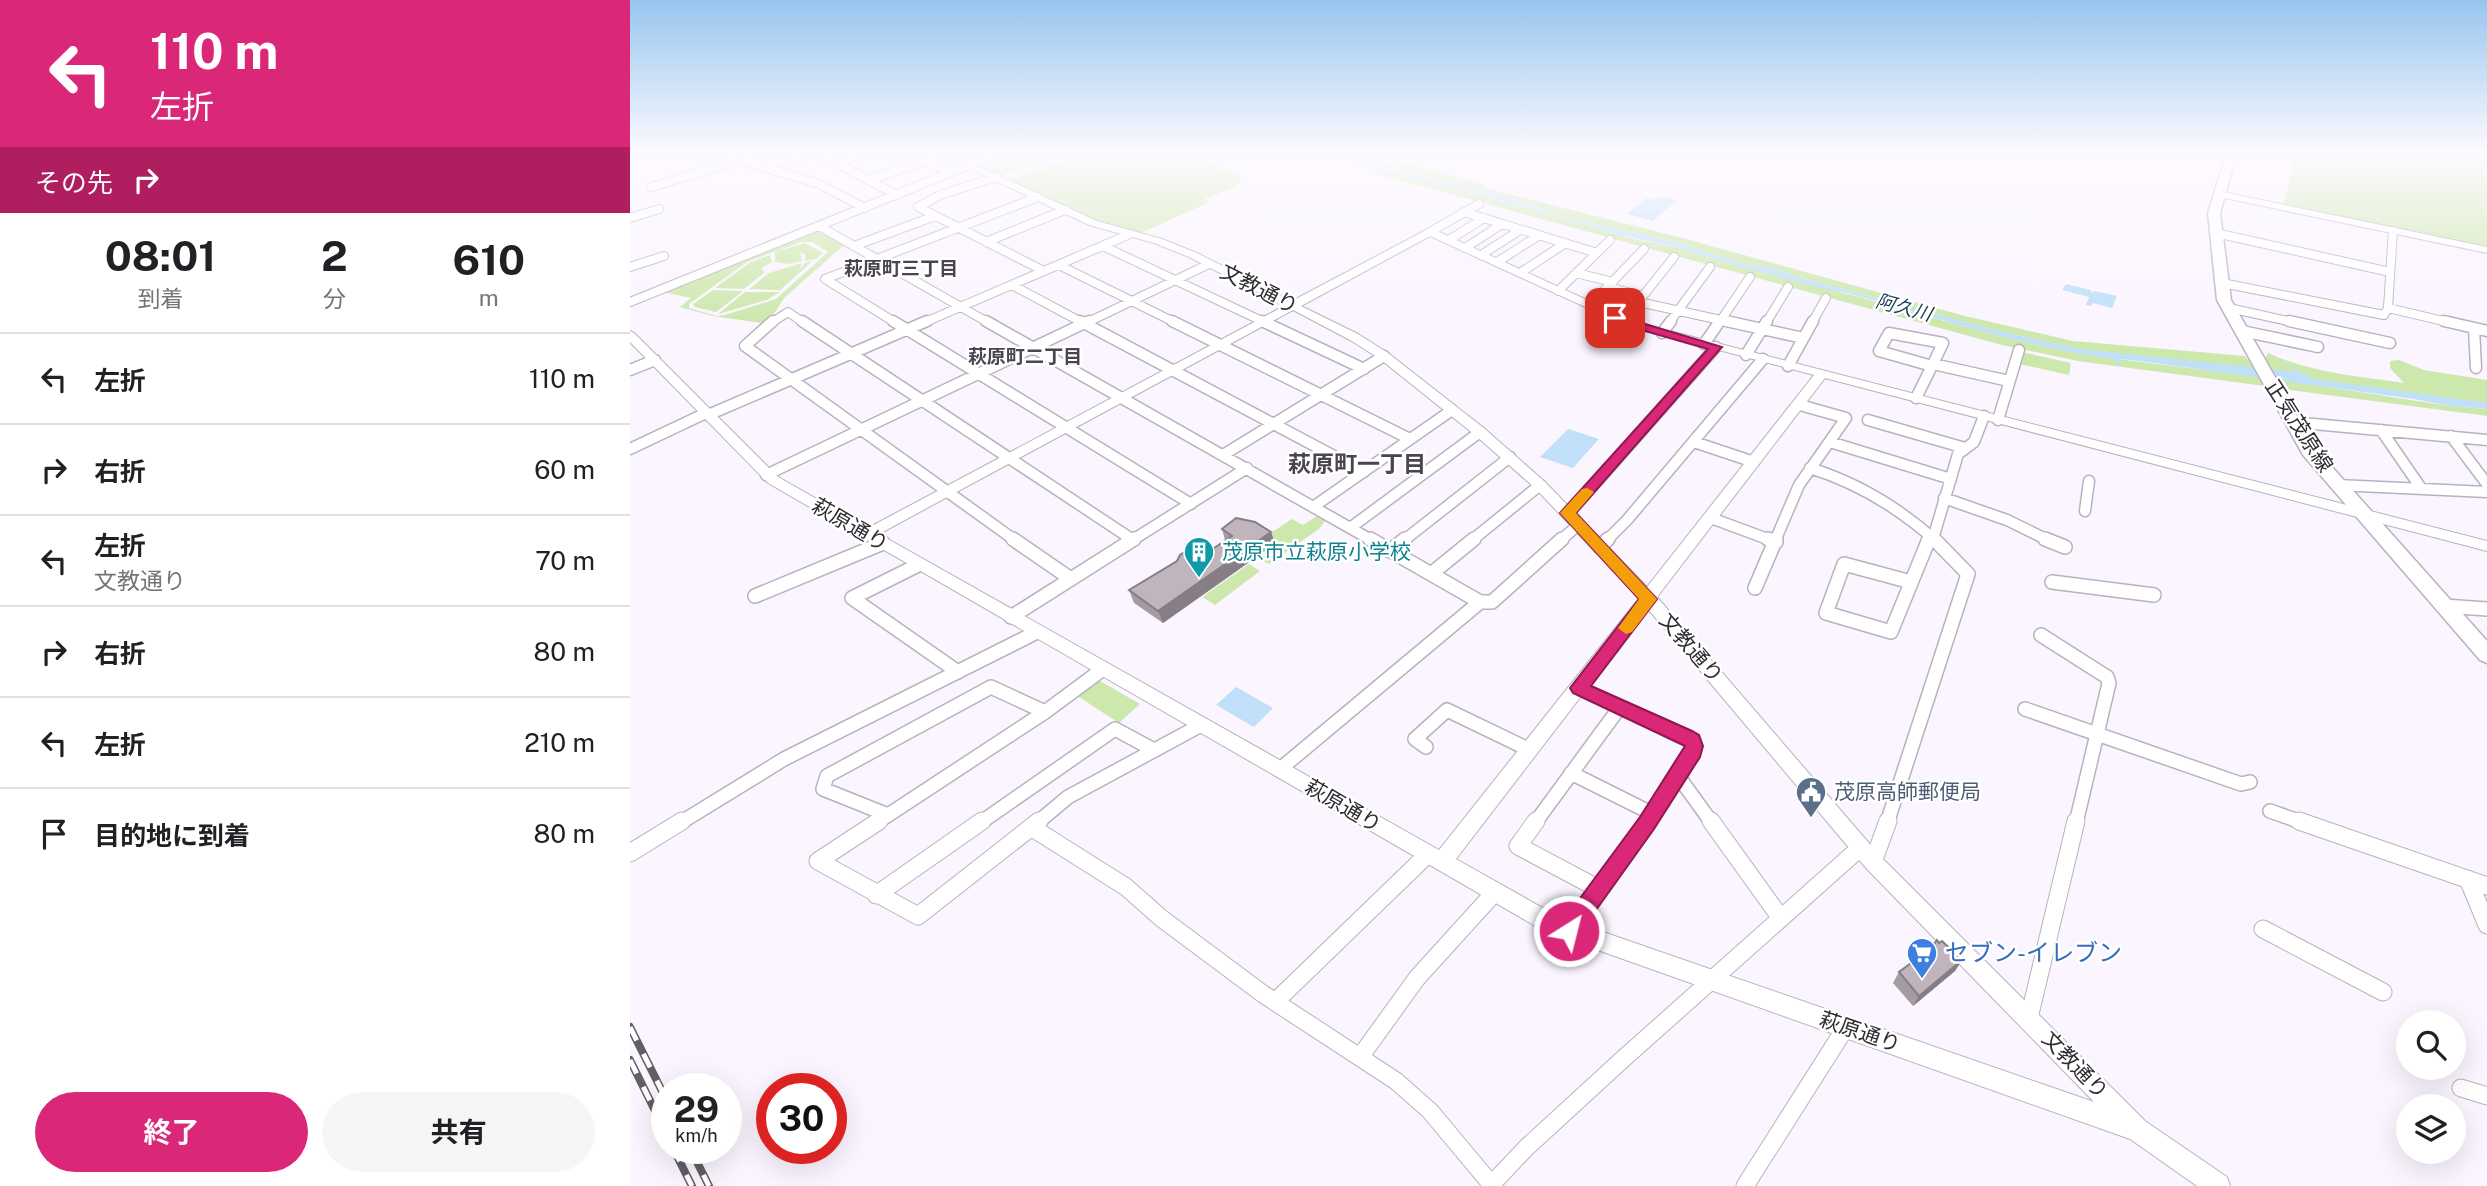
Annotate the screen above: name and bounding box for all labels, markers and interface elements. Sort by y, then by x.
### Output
text: 110 m [150,22,278,80]
icon: left [35,28,126,119]
text: 左折 [150,88,214,125]
icon: right [127,161,165,199]
text: その先 [35,167,113,198]
text: 08:01 [105,231,216,280]
text: 2 [321,231,348,280]
text: 610 [452,235,525,284]
district label: 萩原町三丁目 [844,257,958,279]
street label: 文教通り [1216,258,1302,319]
text: m [479,284,499,311]
text: 到着 [137,285,183,312]
text: 分 [323,285,346,312]
pin [1585,288,1645,348]
water label: 阿久川 [1874,289,1936,326]
icon: arrive [1596,299,1634,337]
district label: 萩原町二丁目 [968,345,1082,367]
icon: left [35,360,73,398]
text: 110 m [529,363,595,394]
text: 左折 [94,365,146,396]
street label: 正気茂原線 [2260,375,2338,477]
district label: 萩原町一丁目 [1288,450,1426,477]
icon: right [35,451,73,489]
text: 60 m [534,454,595,485]
text: 右折 [94,456,146,487]
street label: 萩原通り [808,493,893,556]
text: 左折 [94,530,146,561]
building icon: 茂原市立萩原小学校 [1182,535,1216,579]
place label: 茂原市立萩原小学校 [1222,539,1411,564]
icon: left [35,542,73,580]
text: 70 m [535,545,595,576]
text: 文教通り [94,567,186,594]
street label: 文教通り [1654,608,1728,688]
icon: right [35,633,73,671]
text: 80 m [534,636,595,667]
text: 右折 [94,638,146,669]
icon: left [35,724,73,762]
text: 210 m [524,727,595,758]
text: 左折 [94,729,146,760]
street label: 萩原通り [1301,774,1386,837]
public building icon: 茂原高師郵便局 [1794,775,1828,819]
place label: 茂原高師郵便局 [1834,779,1981,804]
icon: arrive [35,815,73,853]
text: 80 m [534,818,595,849]
text: 目的地に到着 [94,820,250,851]
position arrow [1532,894,1606,968]
supermarket icon: セブン-イレブン [1905,936,1939,980]
place label: セブン-イレブン [1945,938,2122,966]
street label: 萩原通り [1816,1006,1904,1057]
map controls [2396,1010,2466,1164]
button: search [2396,1010,2466,1080]
street label: 文教通り [2037,1026,2114,1104]
speed limit sign: 30 [756,1073,847,1164]
text: 29 [674,1089,719,1130]
button: 終了 [35,1092,308,1172]
button: 共有 [322,1092,595,1172]
button: layers [2396,1094,2466,1164]
text: km/h [675,1125,718,1146]

